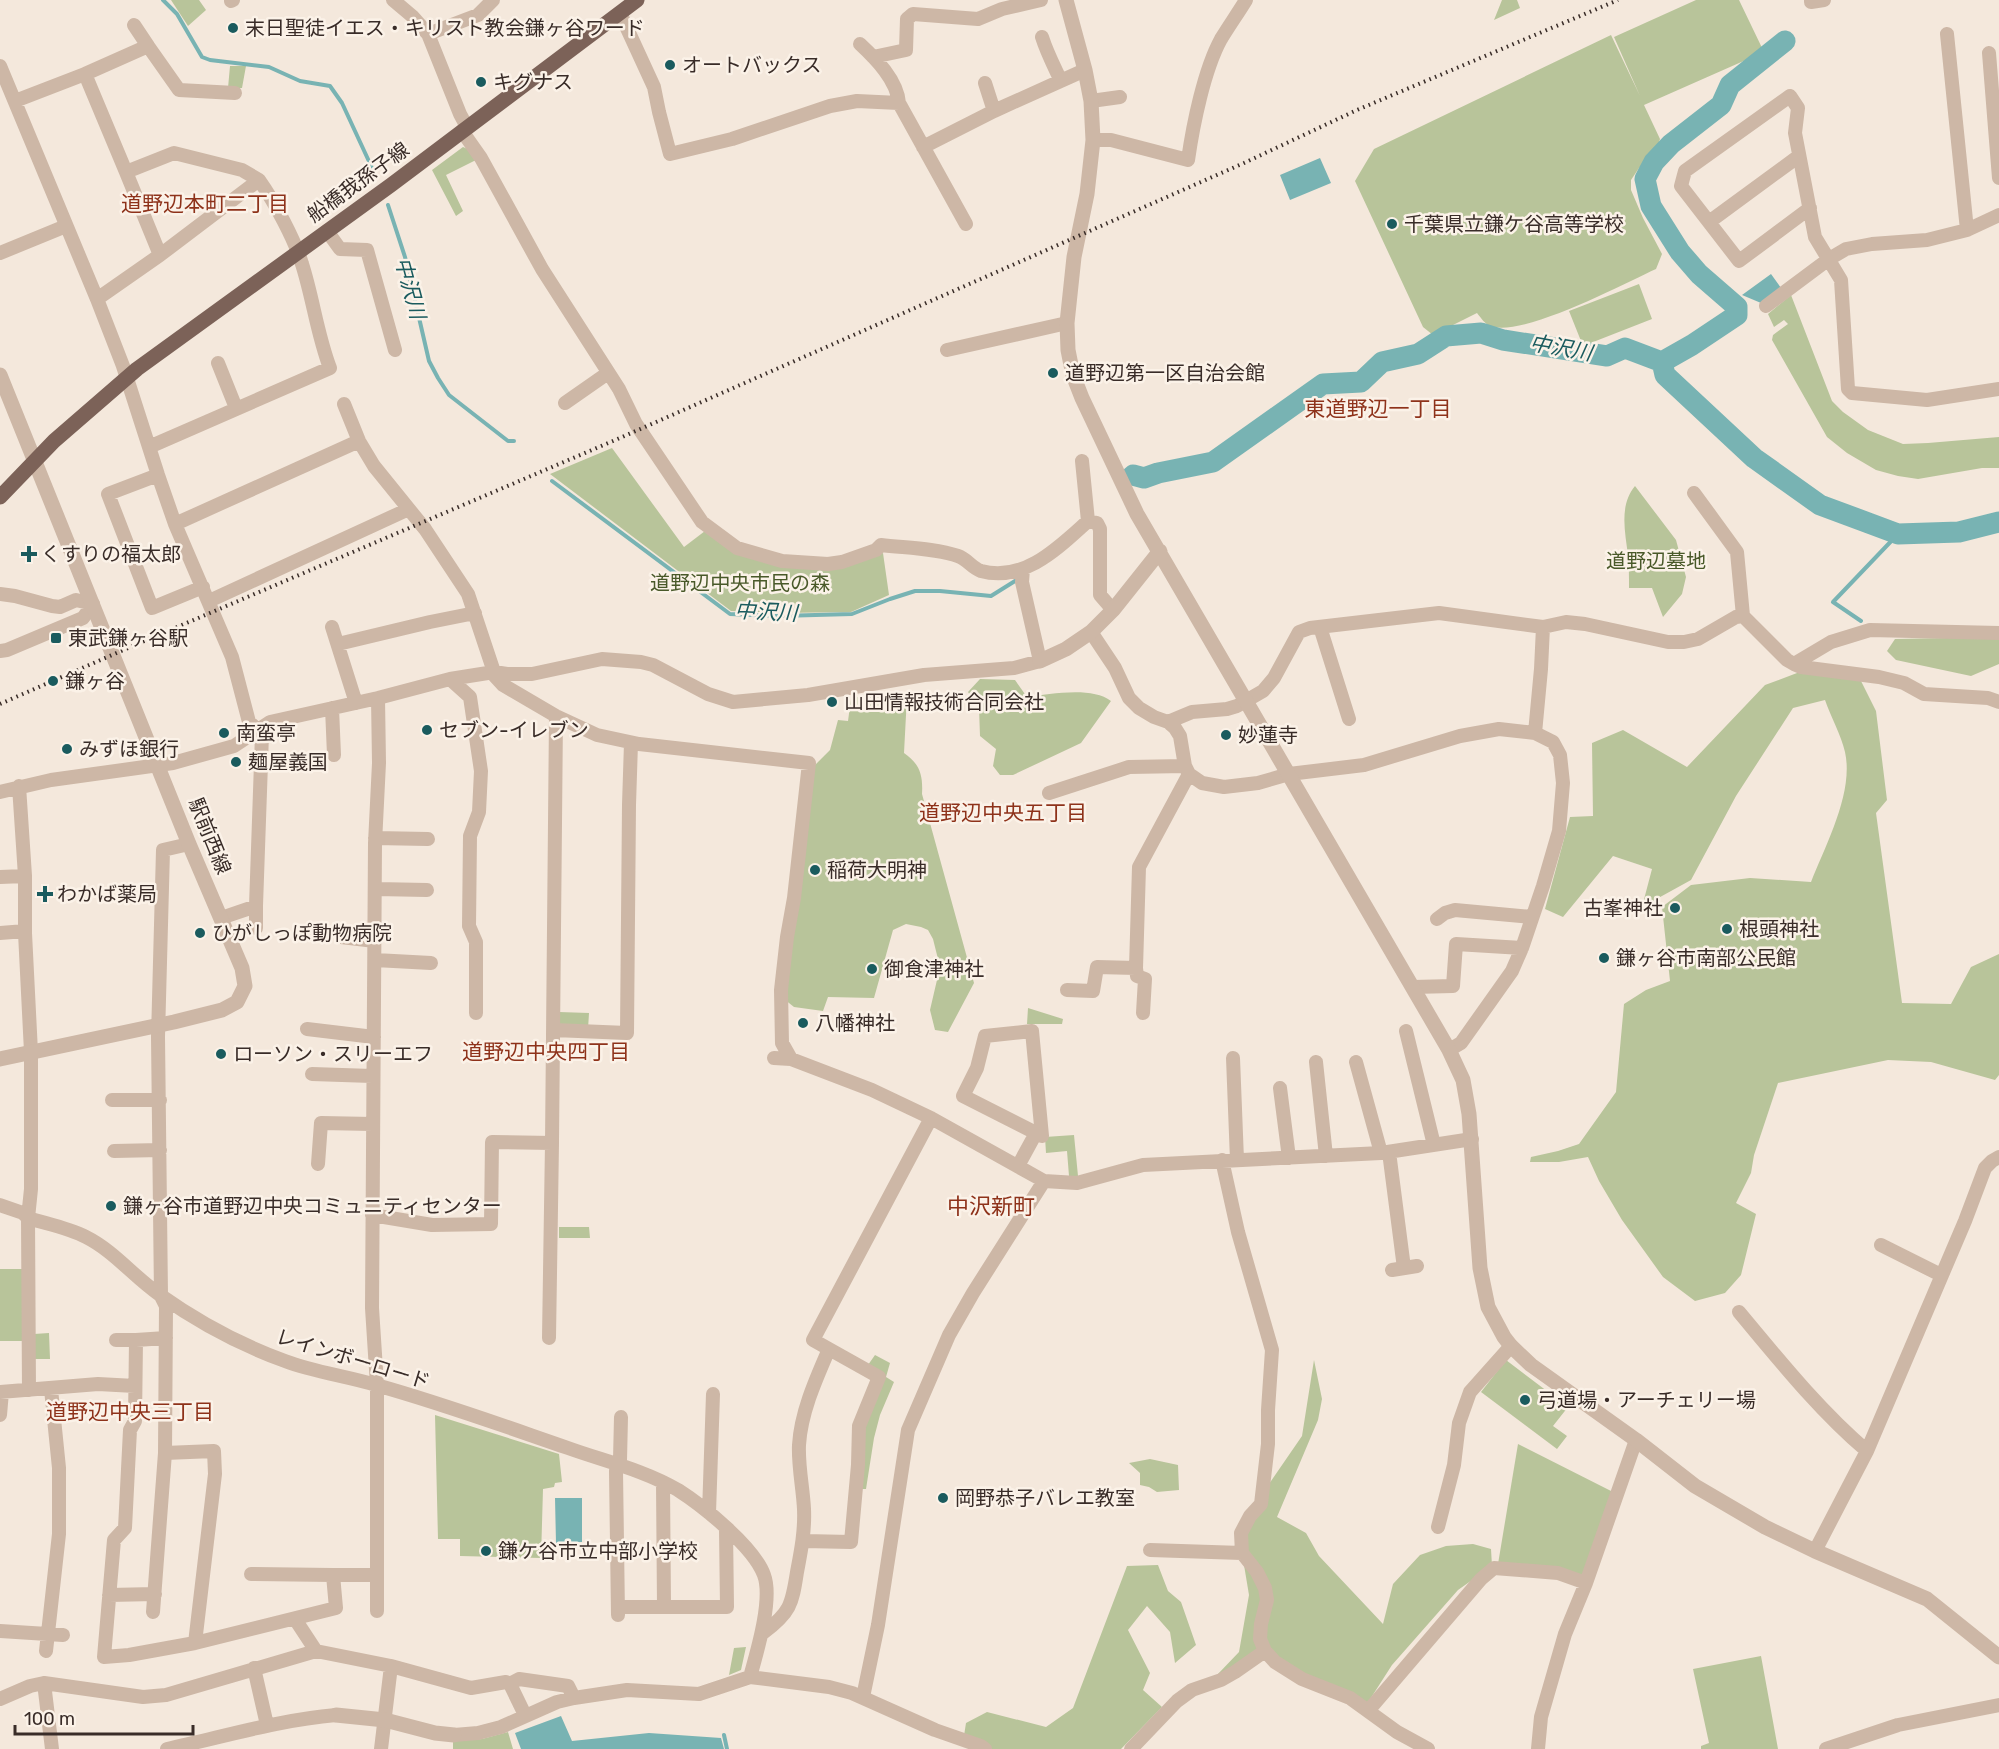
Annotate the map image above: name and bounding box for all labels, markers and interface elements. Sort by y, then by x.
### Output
place label: 末日聖徒イエス・キリスト教会鎌ヶ谷ワード [245,16,645,40]
marker: 末日聖徒イエス・キリスト教会鎌ヶ谷ワード [226,21,240,35]
place label: オートバックス [682,53,821,77]
marker: オートバックス [663,58,677,72]
place label: キグナス [493,70,573,94]
marker: キグナス [474,75,488,89]
street label: 船橋我孫子線 [302,137,414,227]
district label: 道野辺本町二丁目 [121,191,289,216]
place label: 千葉県立鎌ケ谷高等学校 [1404,212,1624,236]
marker: 千葉県立鎌ケ谷高等学校 [1385,217,1399,231]
water label: 中沢川 [390,254,431,323]
water label: 中沢川 [1528,330,1596,366]
place label: 道野辺第一区自治会館 [1065,361,1265,385]
marker: 道野辺第一区自治会館 [1046,366,1060,380]
district label: 東道野辺一丁目 [1305,396,1452,421]
place label: くすりの福太郎 [41,542,181,566]
marker: くすりの福太郎 [22,547,36,561]
park label: 道野辺墓地 [1606,549,1706,573]
park label: 道野辺中央市民の森 [650,571,830,595]
water label: 中沢川 [734,597,800,626]
place label: 東武鎌ヶ谷駅 [68,626,188,650]
marker: 東武鎌ヶ谷駅 [49,631,63,645]
place label: 鎌ヶ谷 [65,669,125,693]
marker: 鎌ヶ谷 [46,674,60,688]
place label: 山田情報技術合同会社 [844,690,1044,714]
marker: 山田情報技術合同会社 [825,695,839,709]
place label: セブン-イレブン [439,718,589,742]
place label: 南蛮亭 [236,721,296,745]
marker: セブン-イレブン [420,723,434,737]
place label: 妙蓮寺 [1238,723,1298,747]
marker: 南蛮亭 [217,726,231,740]
marker: 妙蓮寺 [1219,728,1233,742]
place label: みずほ銀行 [79,737,179,761]
marker: みずほ銀行 [60,742,74,756]
place label: 麺屋義国 [248,750,328,774]
marker: 麺屋義国 [229,755,243,769]
street label: 駅前西線 [184,794,236,878]
district label: 道野辺中央五丁目 [919,800,1087,825]
place label: 稲荷大明神 [827,858,927,882]
marker: 稲荷大明神 [808,863,822,877]
place label: わかば薬局 [57,882,157,906]
marker: わかば薬局 [38,887,52,901]
place label: 古峯神社 [1583,896,1663,920]
marker: 古峯神社 [1668,901,1682,915]
place label: 根頭神社 [1739,917,1819,941]
place label: ひがしっぽ動物病院 [212,921,392,945]
marker: 根頭神社 [1720,922,1734,936]
marker: ひがしっぽ動物病院 [193,926,207,940]
place label: 鎌ヶ谷市南部公民館 [1616,946,1796,970]
marker: 鎌ヶ谷市南部公民館 [1597,951,1611,965]
place label: 御食津神社 [884,957,984,981]
marker: 御食津神社 [865,962,879,976]
place label: 八幡神社 [815,1011,895,1035]
marker: 八幡神社 [796,1016,810,1030]
district label: 道野辺中央四丁目 [462,1039,630,1064]
place label: ローソン・スリーエフ [233,1042,433,1066]
marker: ローソン・スリーエフ [214,1047,228,1061]
district label: 中沢新町 [947,1193,1035,1220]
place label: 鎌ヶ谷市道野辺中央コミュニティセンター [123,1194,502,1218]
marker: 鎌ヶ谷市道野辺中央コミュニティセンター [104,1199,118,1213]
street label: レインボーロード [273,1324,433,1394]
place label: 弓道場・アーチェリー場 [1537,1388,1756,1412]
marker: 弓道場・アーチェリー場 [1518,1393,1532,1407]
district label: 道野辺中央三丁目 [46,1399,214,1424]
place label: 岡野恭子バレエ教室 [955,1486,1135,1510]
marker: 岡野恭子バレエ教室 [936,1491,950,1505]
place label: 鎌ケ谷市立中部小学校 [498,1539,698,1563]
marker: 鎌ケ谷市立中部小学校 [479,1544,493,1558]
scale bar [15,1698,194,1736]
text: 100 m [24,1708,75,1730]

